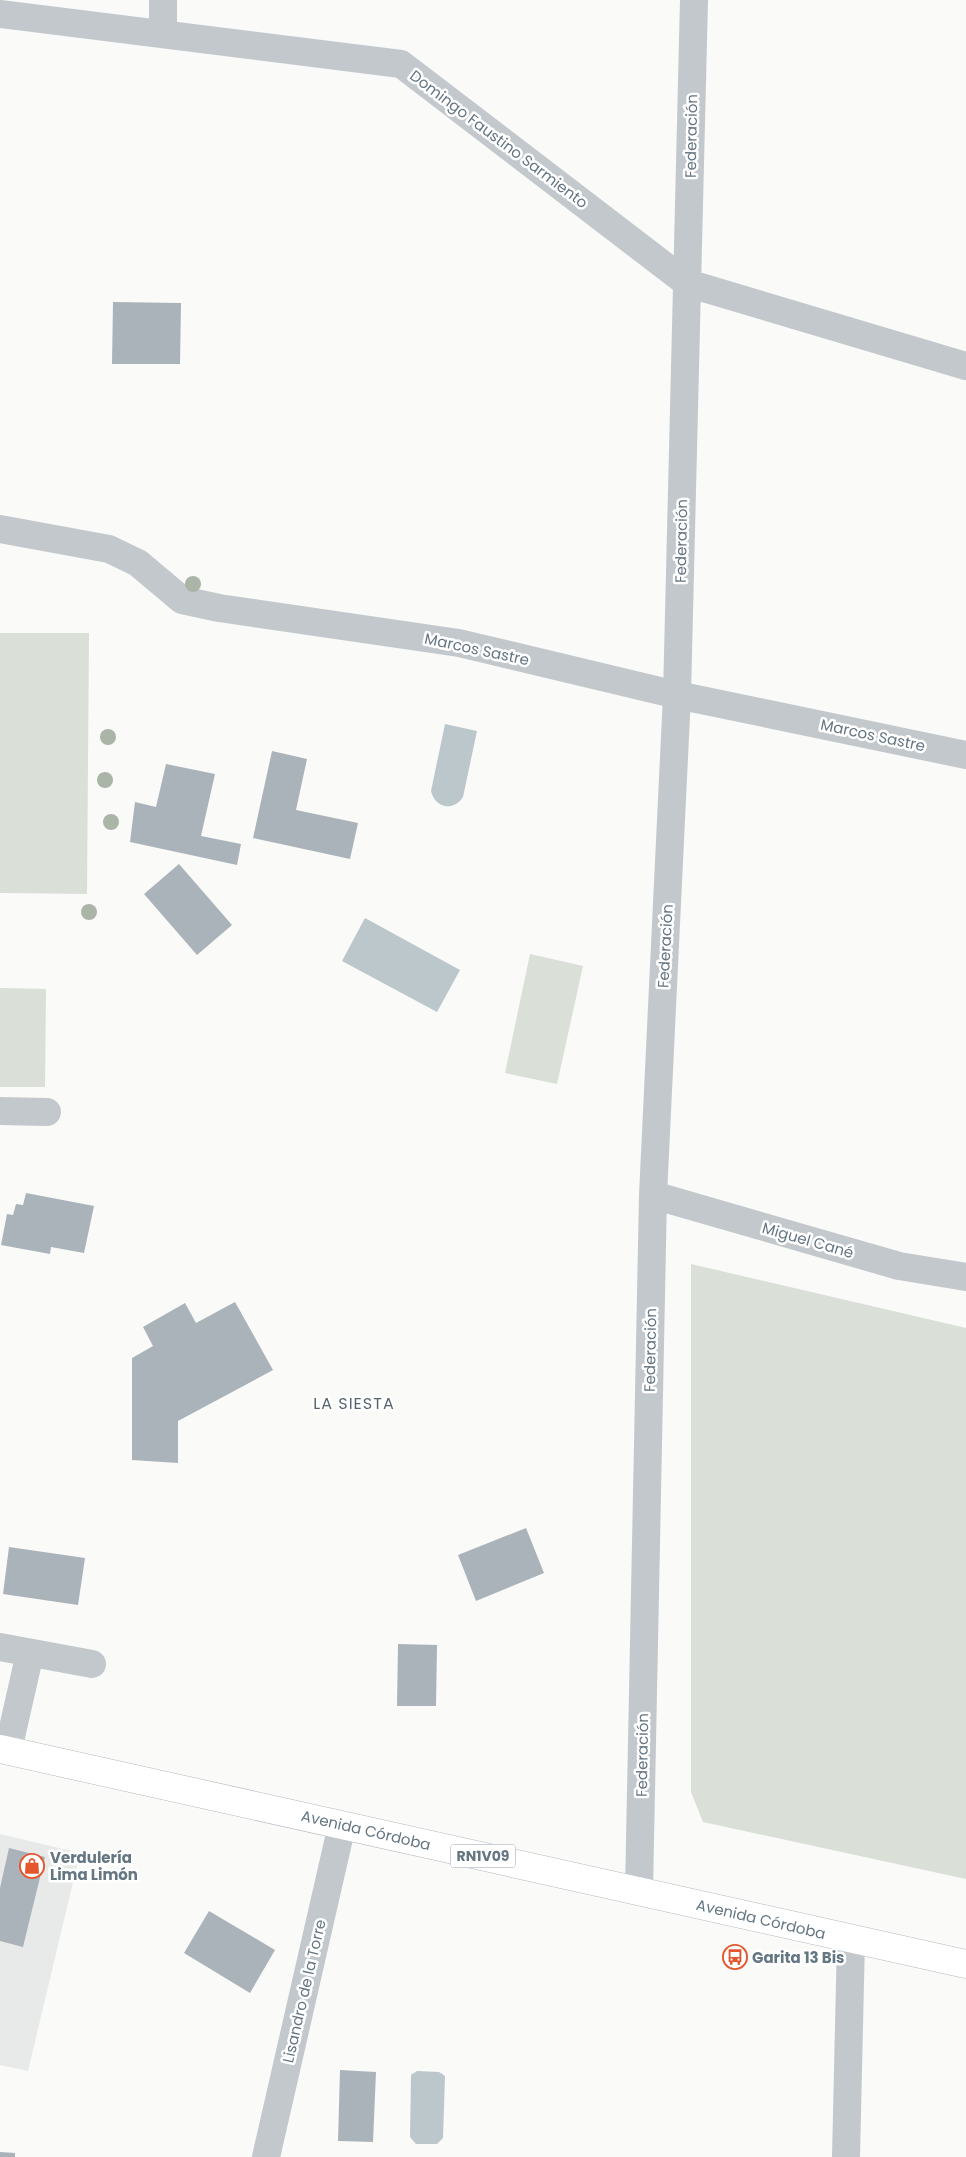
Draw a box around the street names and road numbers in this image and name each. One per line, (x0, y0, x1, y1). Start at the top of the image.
street label: Domingo Faustino Sarmiento (406, 65, 592, 213)
street label: Federación (680, 94, 702, 178)
street label: Federación (670, 499, 692, 583)
street label: Marcos Sastre (423, 628, 531, 670)
street label: Marcos Sastre (819, 714, 927, 756)
street label: Federación (652, 903, 678, 989)
street label: Miguel Cané (760, 1217, 856, 1263)
street label: Federación (639, 1308, 661, 1392)
street label: Federación (631, 1713, 653, 1797)
street label: Avenida Córdoba (299, 1805, 433, 1855)
road number: RN1V09 (450, 1844, 516, 1868)
street label: Avenida Córdoba (694, 1894, 828, 1944)
street label: Lisandro de la Torre (277, 1917, 331, 2065)

